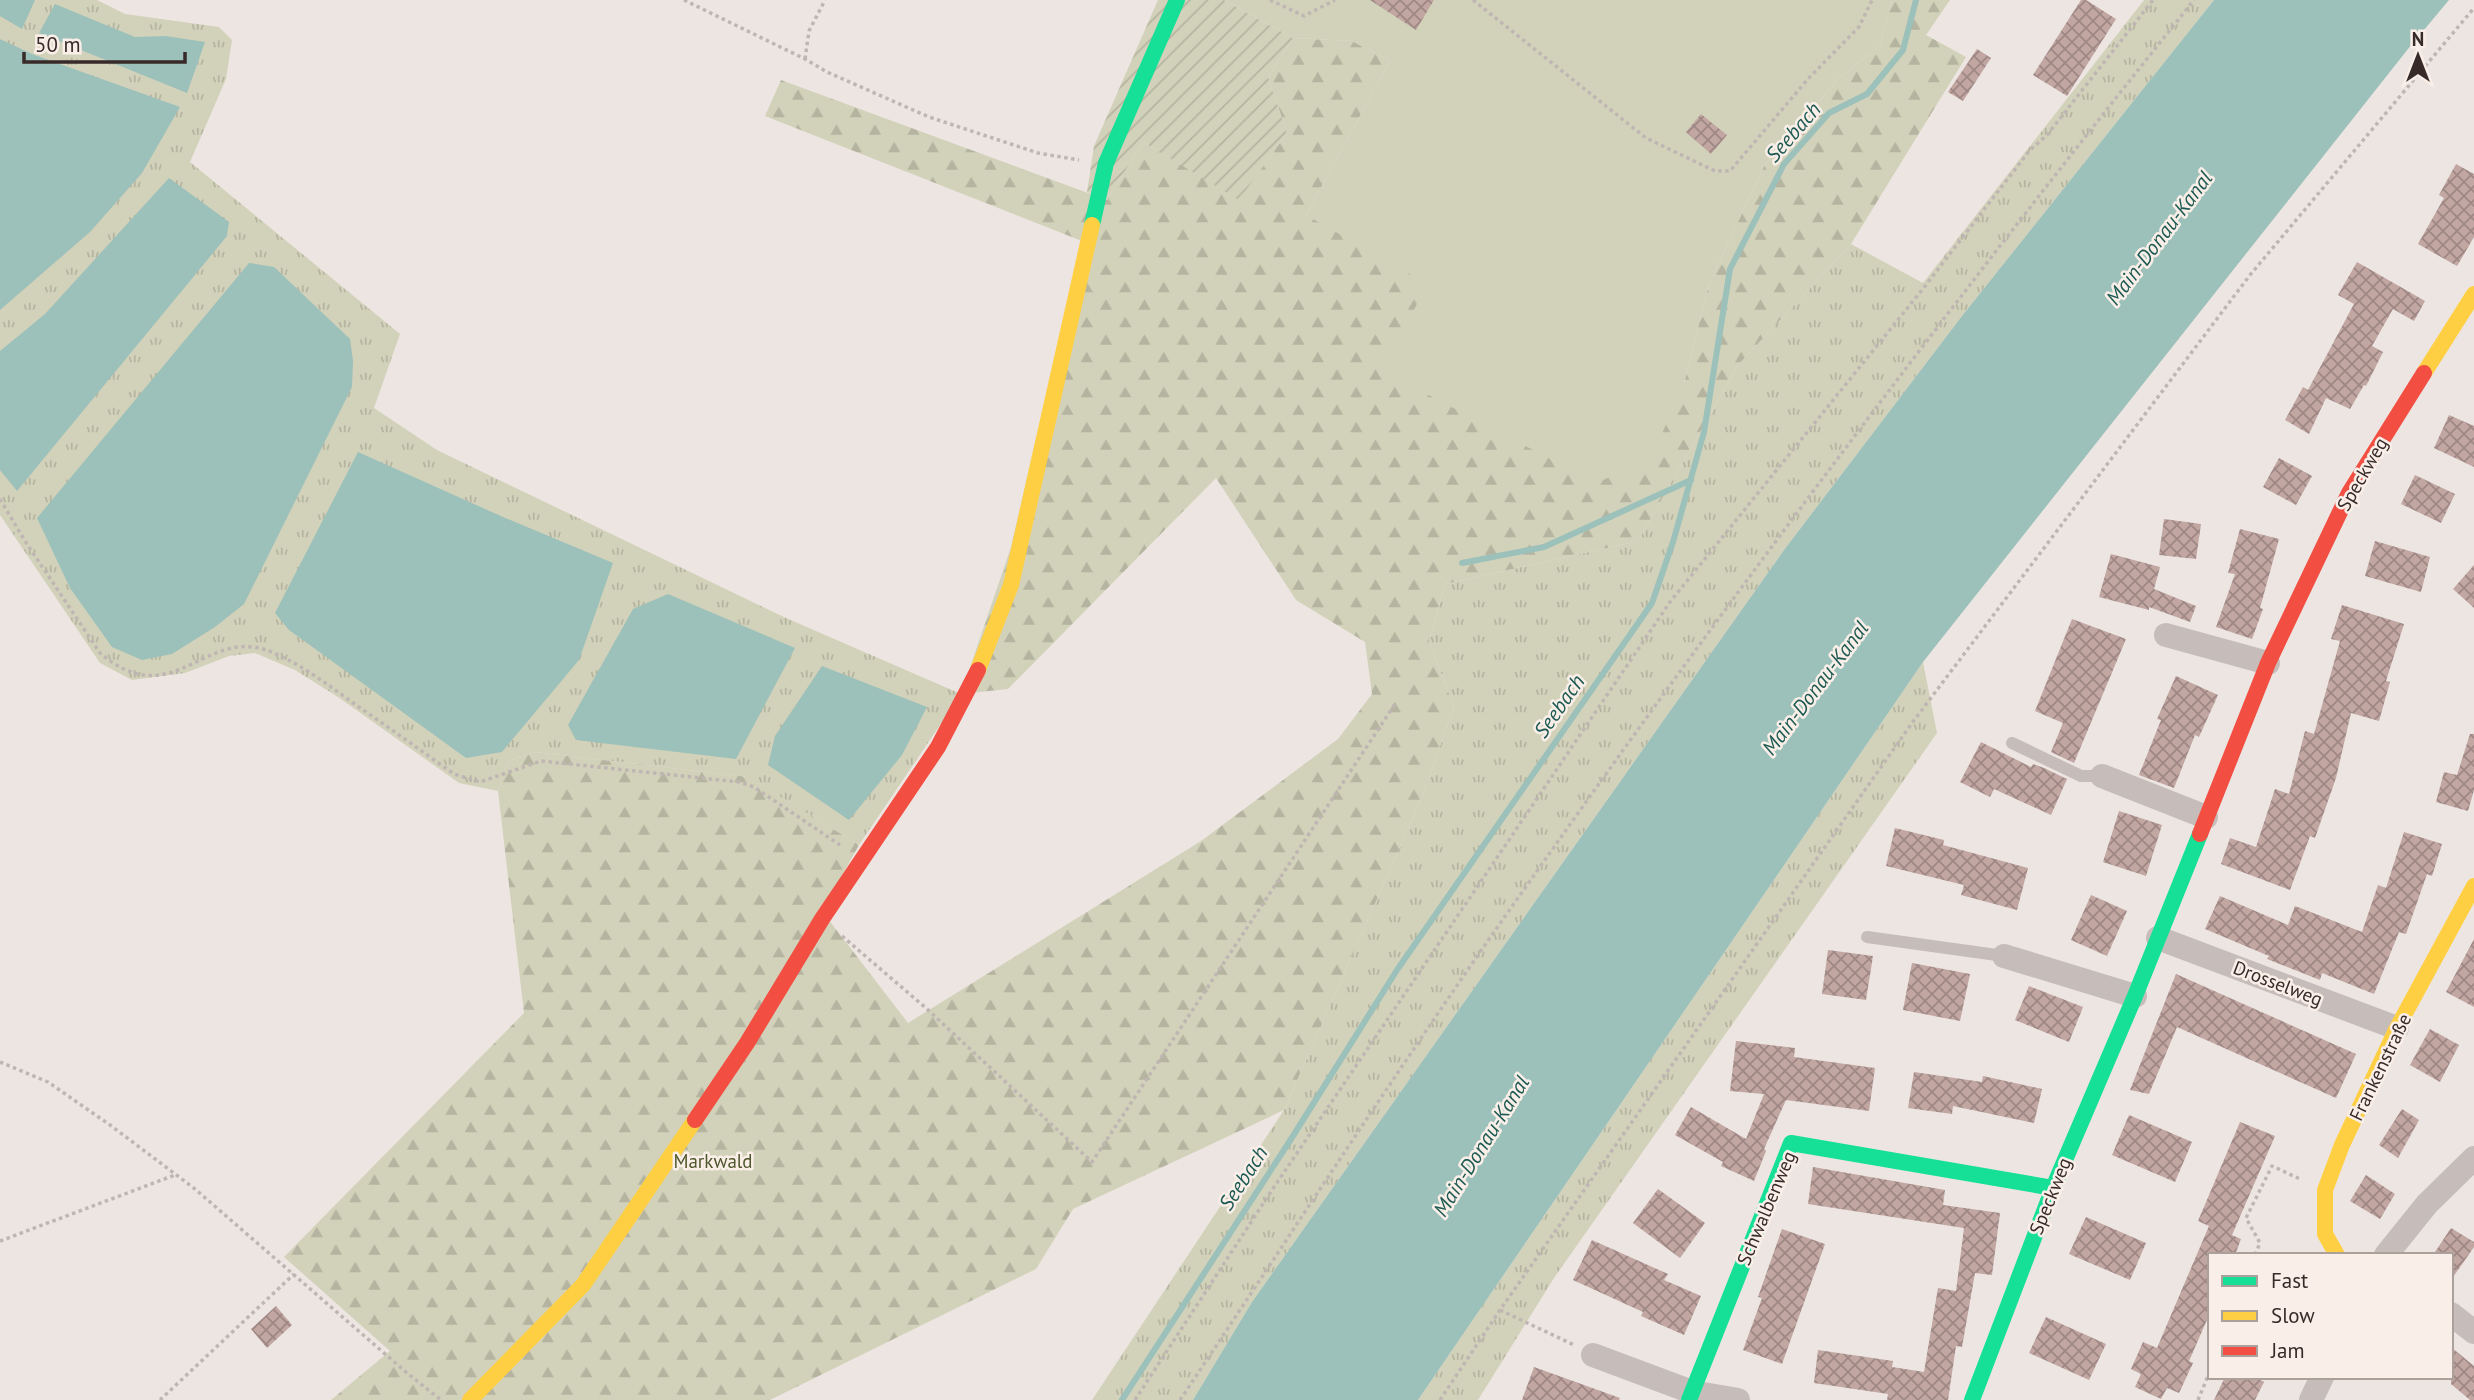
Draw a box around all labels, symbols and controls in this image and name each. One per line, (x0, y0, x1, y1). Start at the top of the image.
scale bar (24, 21, 186, 65)
north arrow (2383, 21, 2453, 91)
text: N (2412, 27, 2424, 51)
text: 50 m (35, 31, 81, 58)
water label: Seebach (1759, 96, 1827, 168)
water label: Main-Donau-Kanal (2100, 165, 2218, 310)
street label: Speckweg (2331, 433, 2393, 515)
water label: Main-Donau-Kanal (1756, 615, 1874, 760)
water label: Seebach (1528, 669, 1590, 743)
street label: Drosselweg (2230, 955, 2326, 1011)
street label: Frankenstraße (2344, 1009, 2416, 1125)
water label: Main-Donau-Kanal (1427, 1070, 1535, 1221)
water label: Seebach (1212, 1141, 1274, 1215)
street label: Schwalbenweg (1731, 1147, 1801, 1269)
park label: Markwald (673, 1149, 753, 1173)
street label: Speckweg (2024, 1154, 2076, 1238)
legend (2208, 1253, 2453, 1379)
text: Fast (2271, 1267, 2308, 1294)
text: Slow (2271, 1302, 2315, 1329)
text: Jam (2270, 1337, 2305, 1364)

